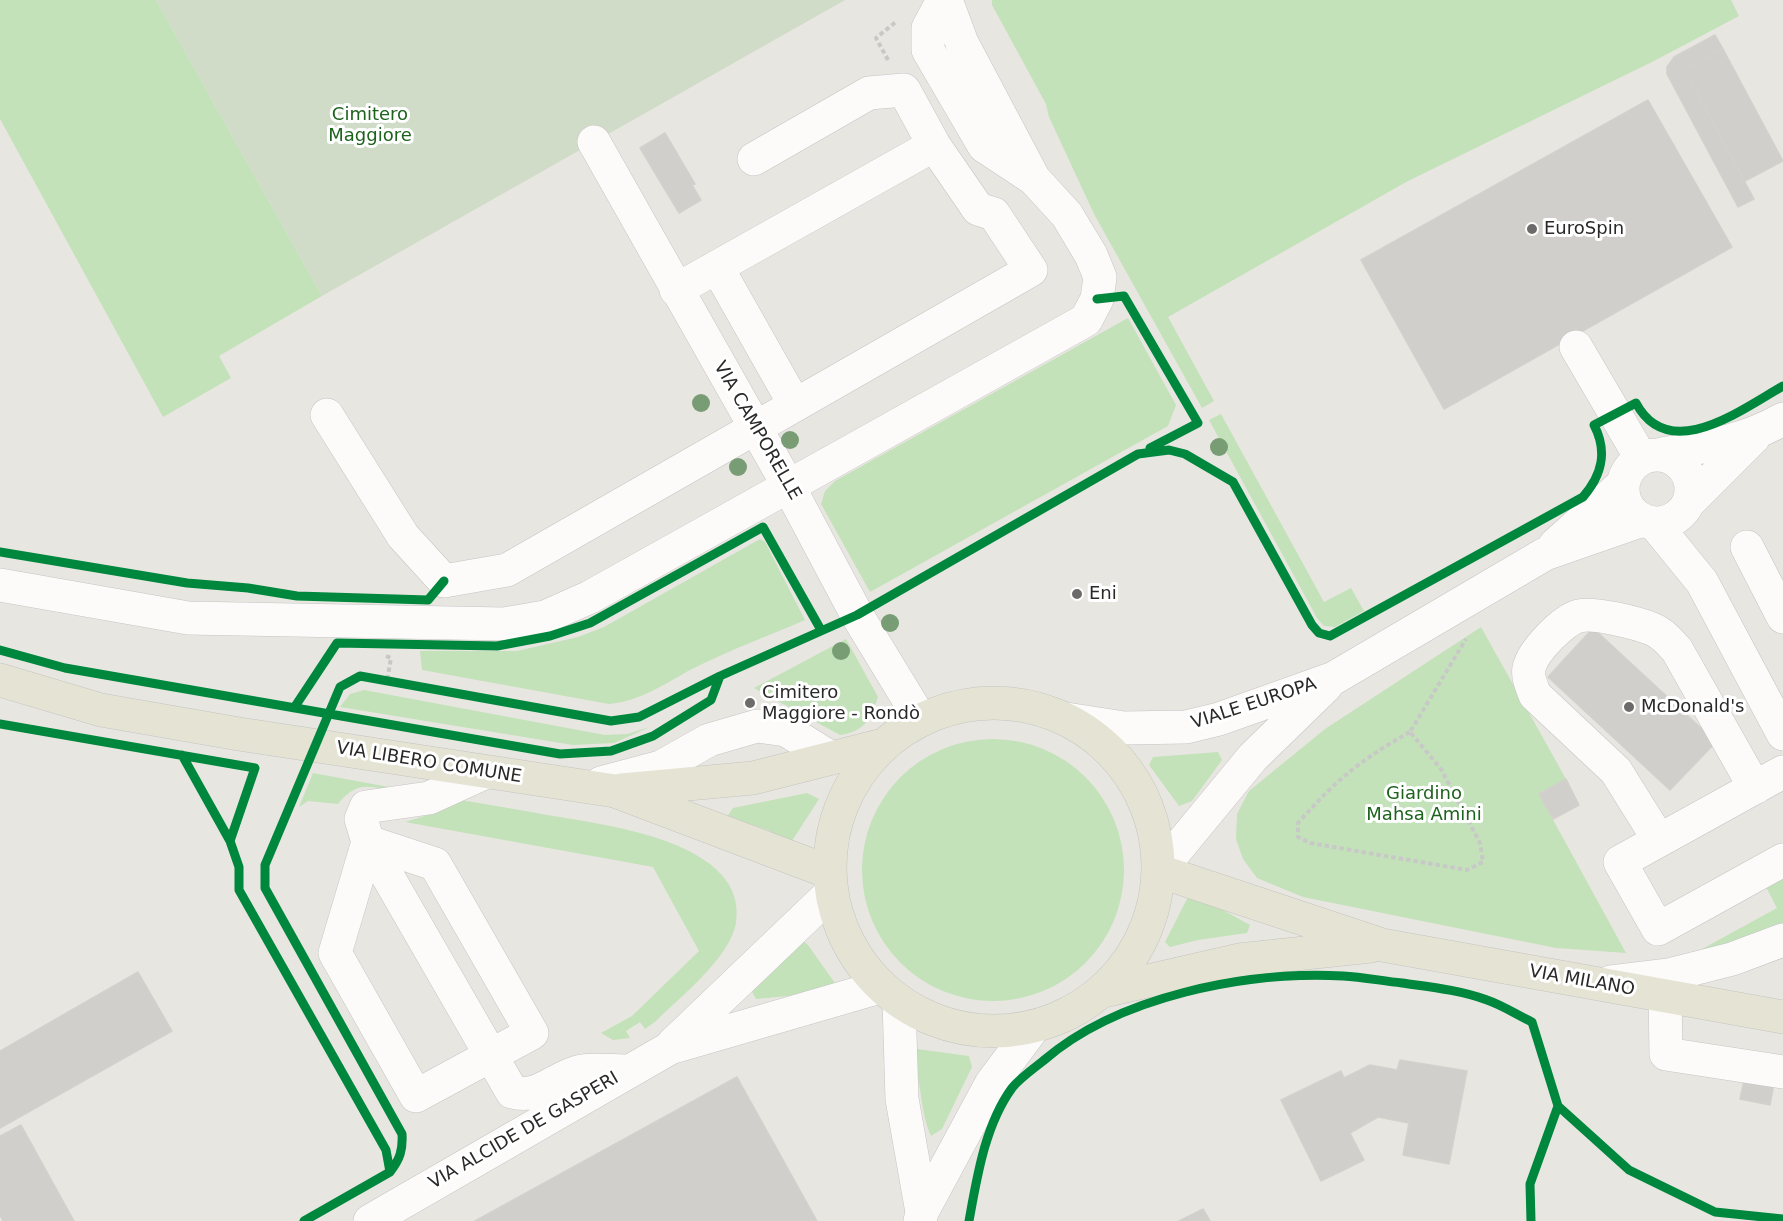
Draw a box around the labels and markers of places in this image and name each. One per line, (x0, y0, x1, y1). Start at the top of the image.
place label: EuroSpin (1544, 218, 1624, 240)
marker: EuroSpin (1525, 222, 1539, 236)
place label: Eni (1089, 583, 1117, 605)
marker: Eni (1070, 587, 1084, 601)
place label: Cimitero Maggiore - Rondò (762, 682, 920, 724)
marker: Cimitero Maggiore - Rondò (743, 696, 757, 710)
place label: McDonald's (1641, 696, 1744, 718)
marker: McDonald's (1622, 700, 1636, 714)

